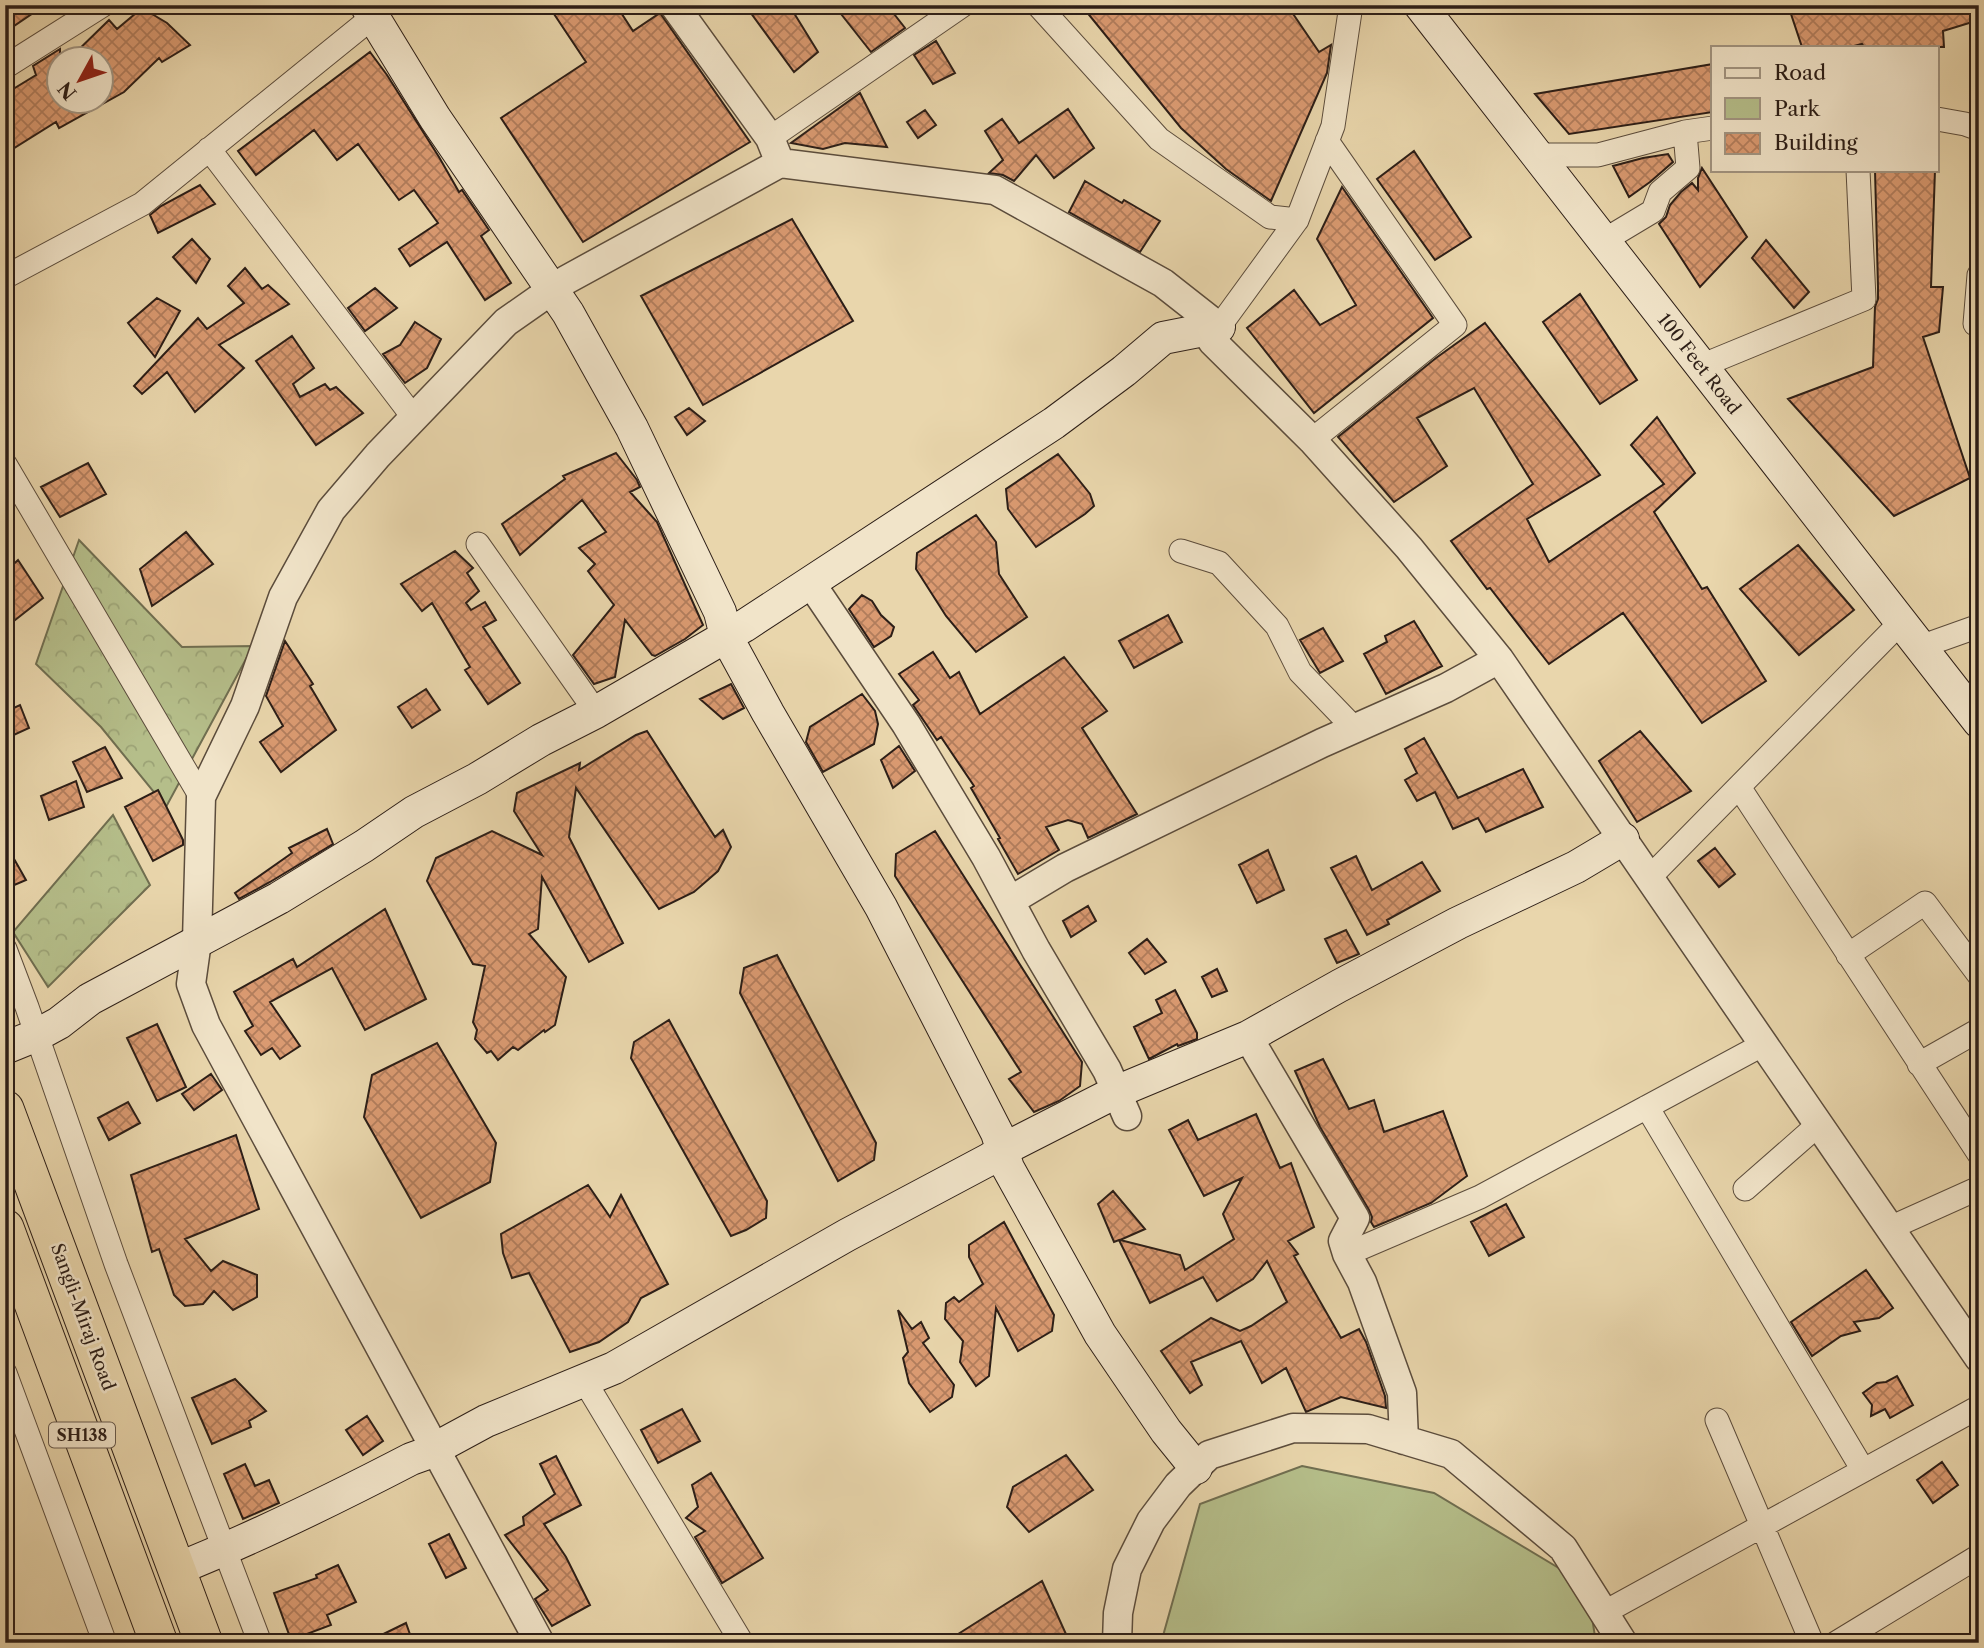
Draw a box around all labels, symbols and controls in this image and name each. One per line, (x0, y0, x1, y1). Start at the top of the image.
north arrow (46, 46, 116, 116)
legend (1711, 46, 1938, 172)
text: Road (1774, 60, 1826, 85)
text: N (53, 77, 81, 104)
text: Park (1774, 96, 1820, 121)
text: Building (1774, 130, 1859, 155)
street label: 100 Feet Road (1653, 309, 1745, 419)
street label: Sangli-Miraj Road (46, 1240, 120, 1394)
road number: SH138 (49, 1422, 115, 1448)

